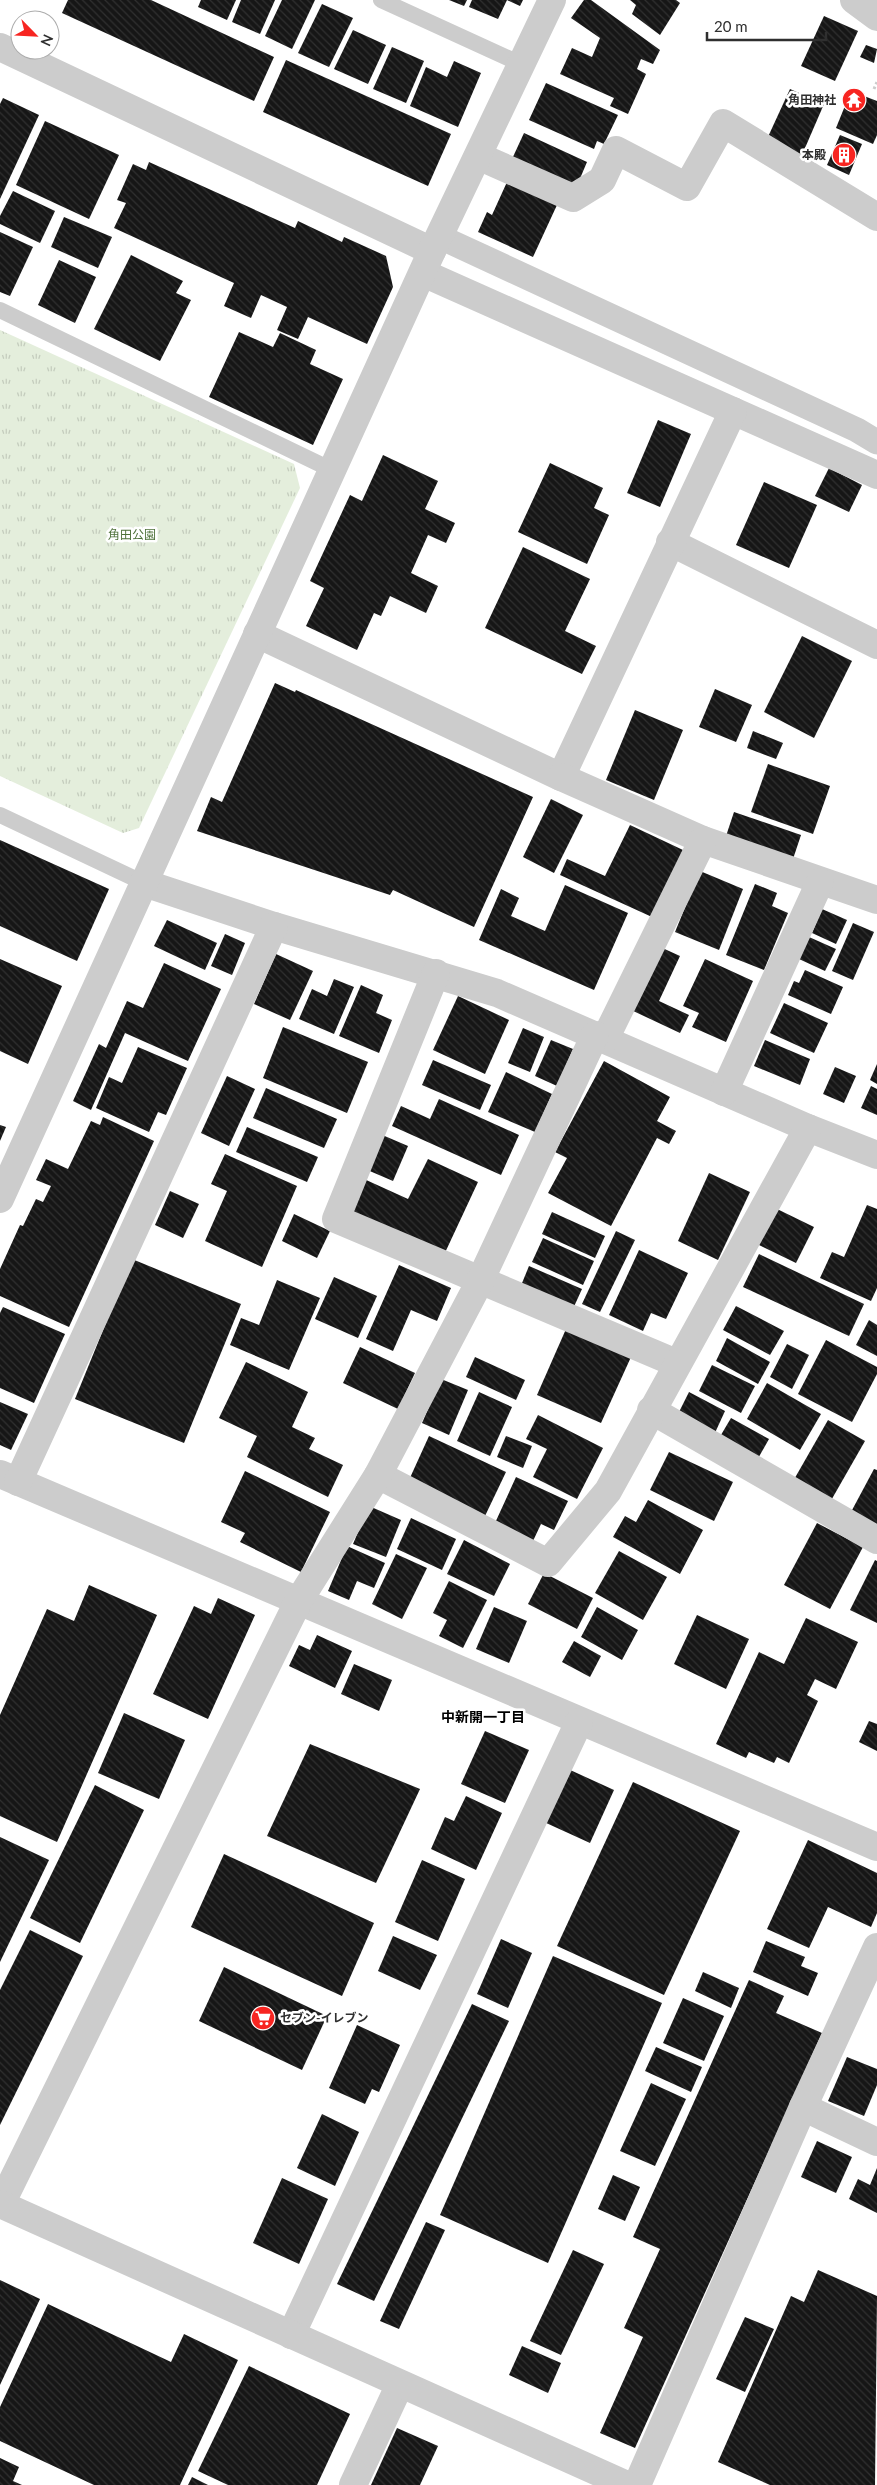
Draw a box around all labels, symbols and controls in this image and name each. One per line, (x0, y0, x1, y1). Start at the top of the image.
north arrow (10, 10, 60, 60)
scale bar (707, 10, 826, 42)
text: 20 m (714, 17, 748, 35)
text: N (37, 32, 57, 49)
temple icon: 角田神社 (841, 87, 867, 113)
place label: 角田神社 (788, 92, 836, 107)
building icon: 本殿 (831, 142, 857, 168)
place label: 本殿 (802, 147, 826, 162)
park label: 角田公園 (108, 527, 156, 542)
district label: 中新開一丁目 (441, 1708, 525, 1725)
supermarket icon: セブン-イレブン (250, 2005, 276, 2031)
place label: セブン-イレブン (280, 2010, 368, 2025)

